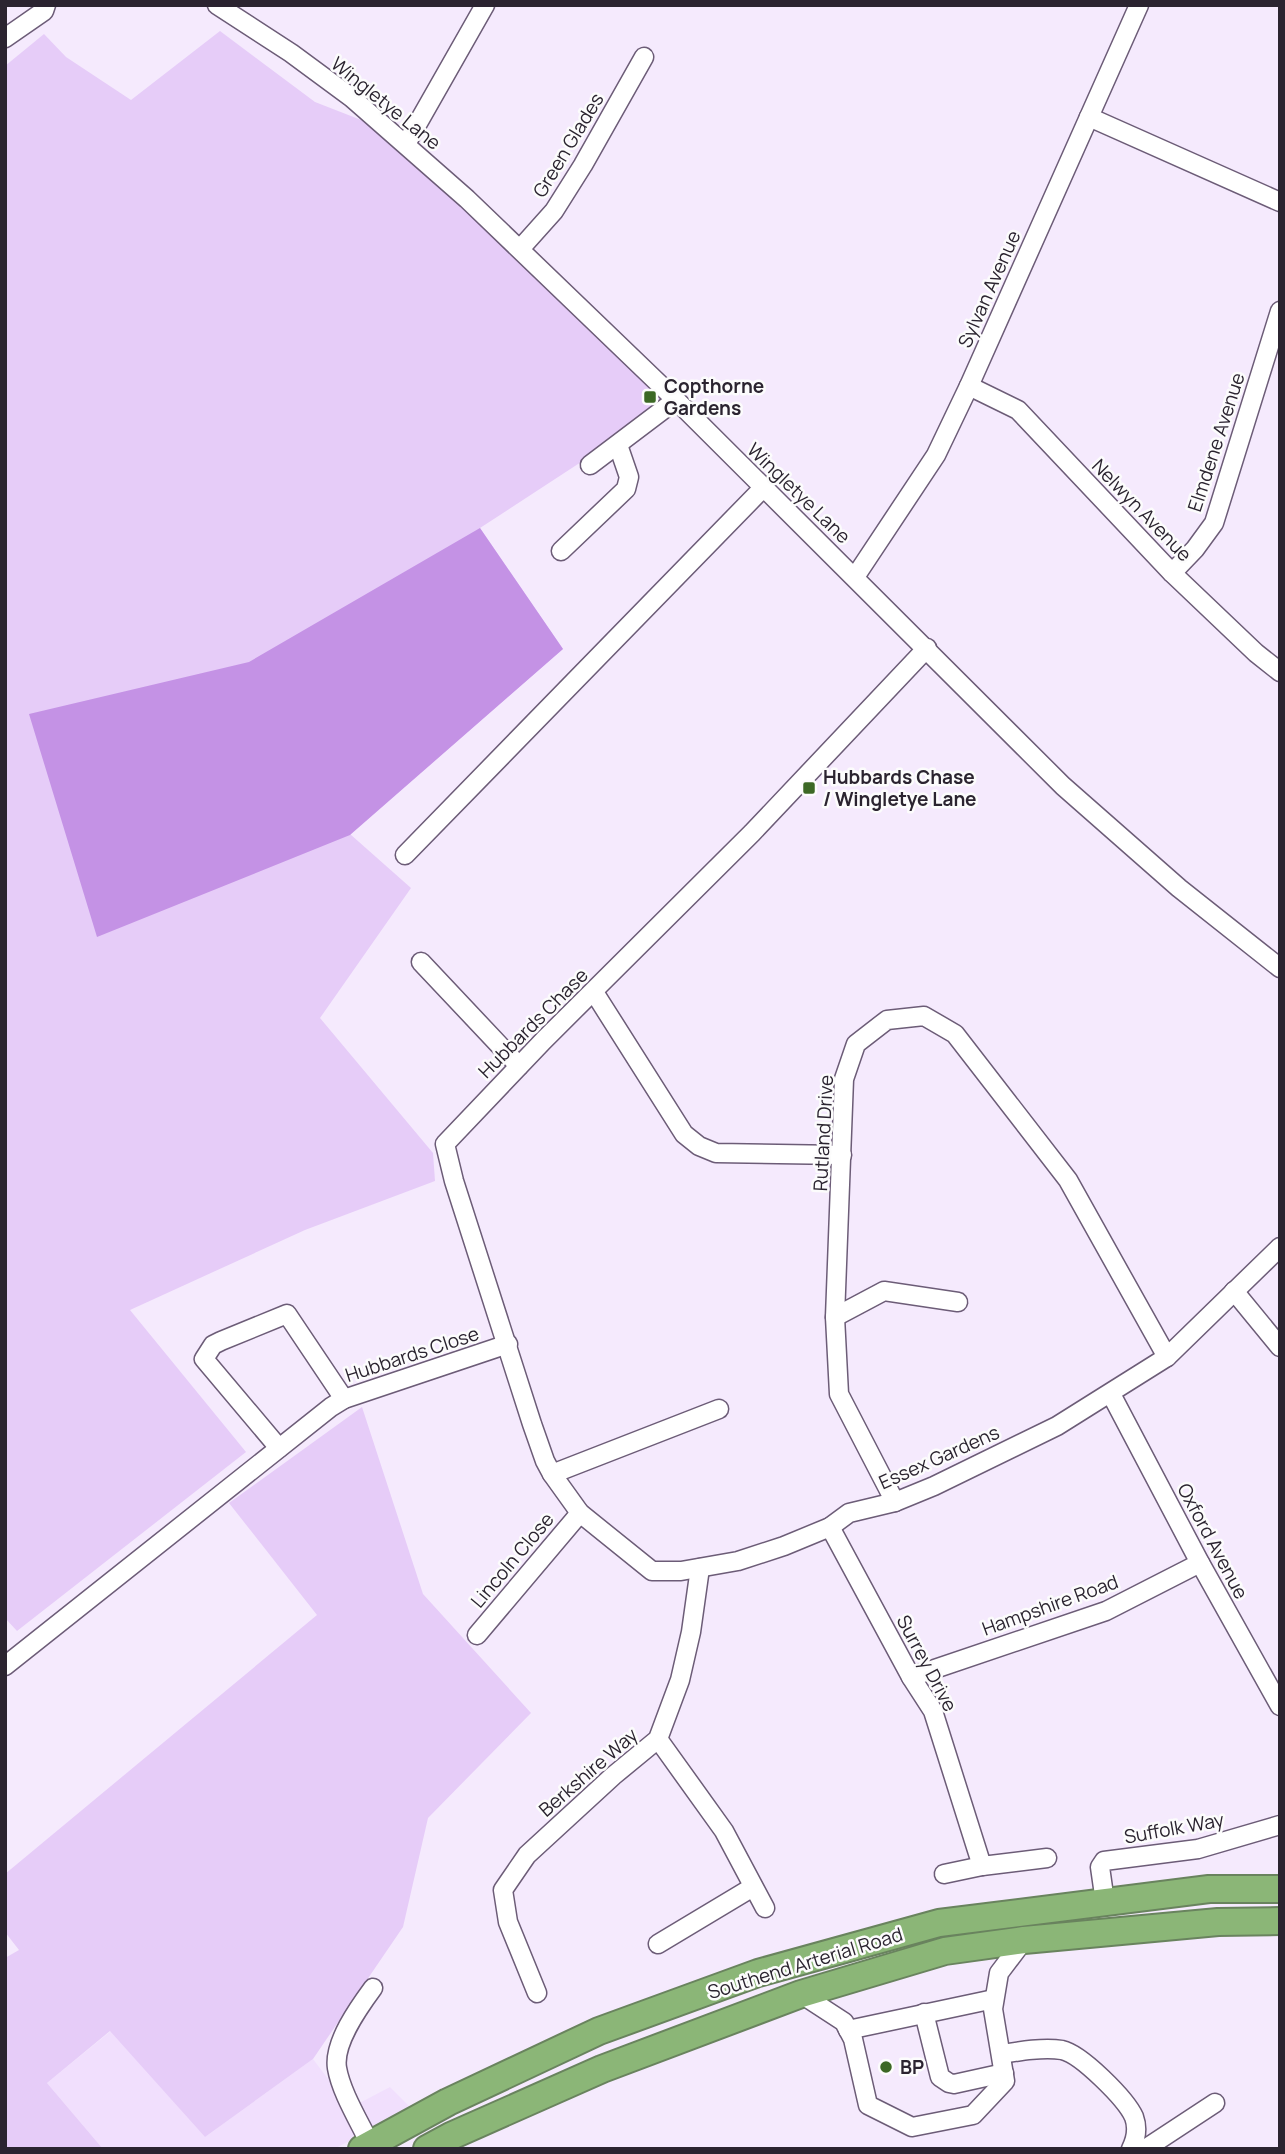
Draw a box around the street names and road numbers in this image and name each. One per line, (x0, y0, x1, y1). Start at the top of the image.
street label: Wingletye Lane (326, 51, 446, 155)
street label: Green Glades (527, 88, 609, 202)
street label: Sylvan Avenue (952, 226, 1026, 352)
street label: Elmdene Avenue (1181, 369, 1251, 515)
street label: Wingletye Lane (742, 437, 856, 549)
street label: Nelwyn Avenue (1086, 453, 1198, 567)
street label: Hubbards Chase (472, 962, 594, 1084)
street label: Rutland Drive (807, 1074, 839, 1192)
street label: Hubbards Close (342, 1320, 482, 1388)
street label: Essex Gardens (875, 1419, 1003, 1495)
street label: Oxford Avenue (1172, 1478, 1254, 1604)
street label: Lincoln Close (465, 1507, 559, 1613)
street label: Hampshire Road (978, 1568, 1122, 1642)
street label: Surrey Drive (891, 1610, 963, 1716)
street label: Berkshire Way (533, 1722, 643, 1822)
street label: Suffolk Way (1122, 1806, 1226, 1850)
street label: Southend Arterial Road (704, 1921, 906, 2005)

